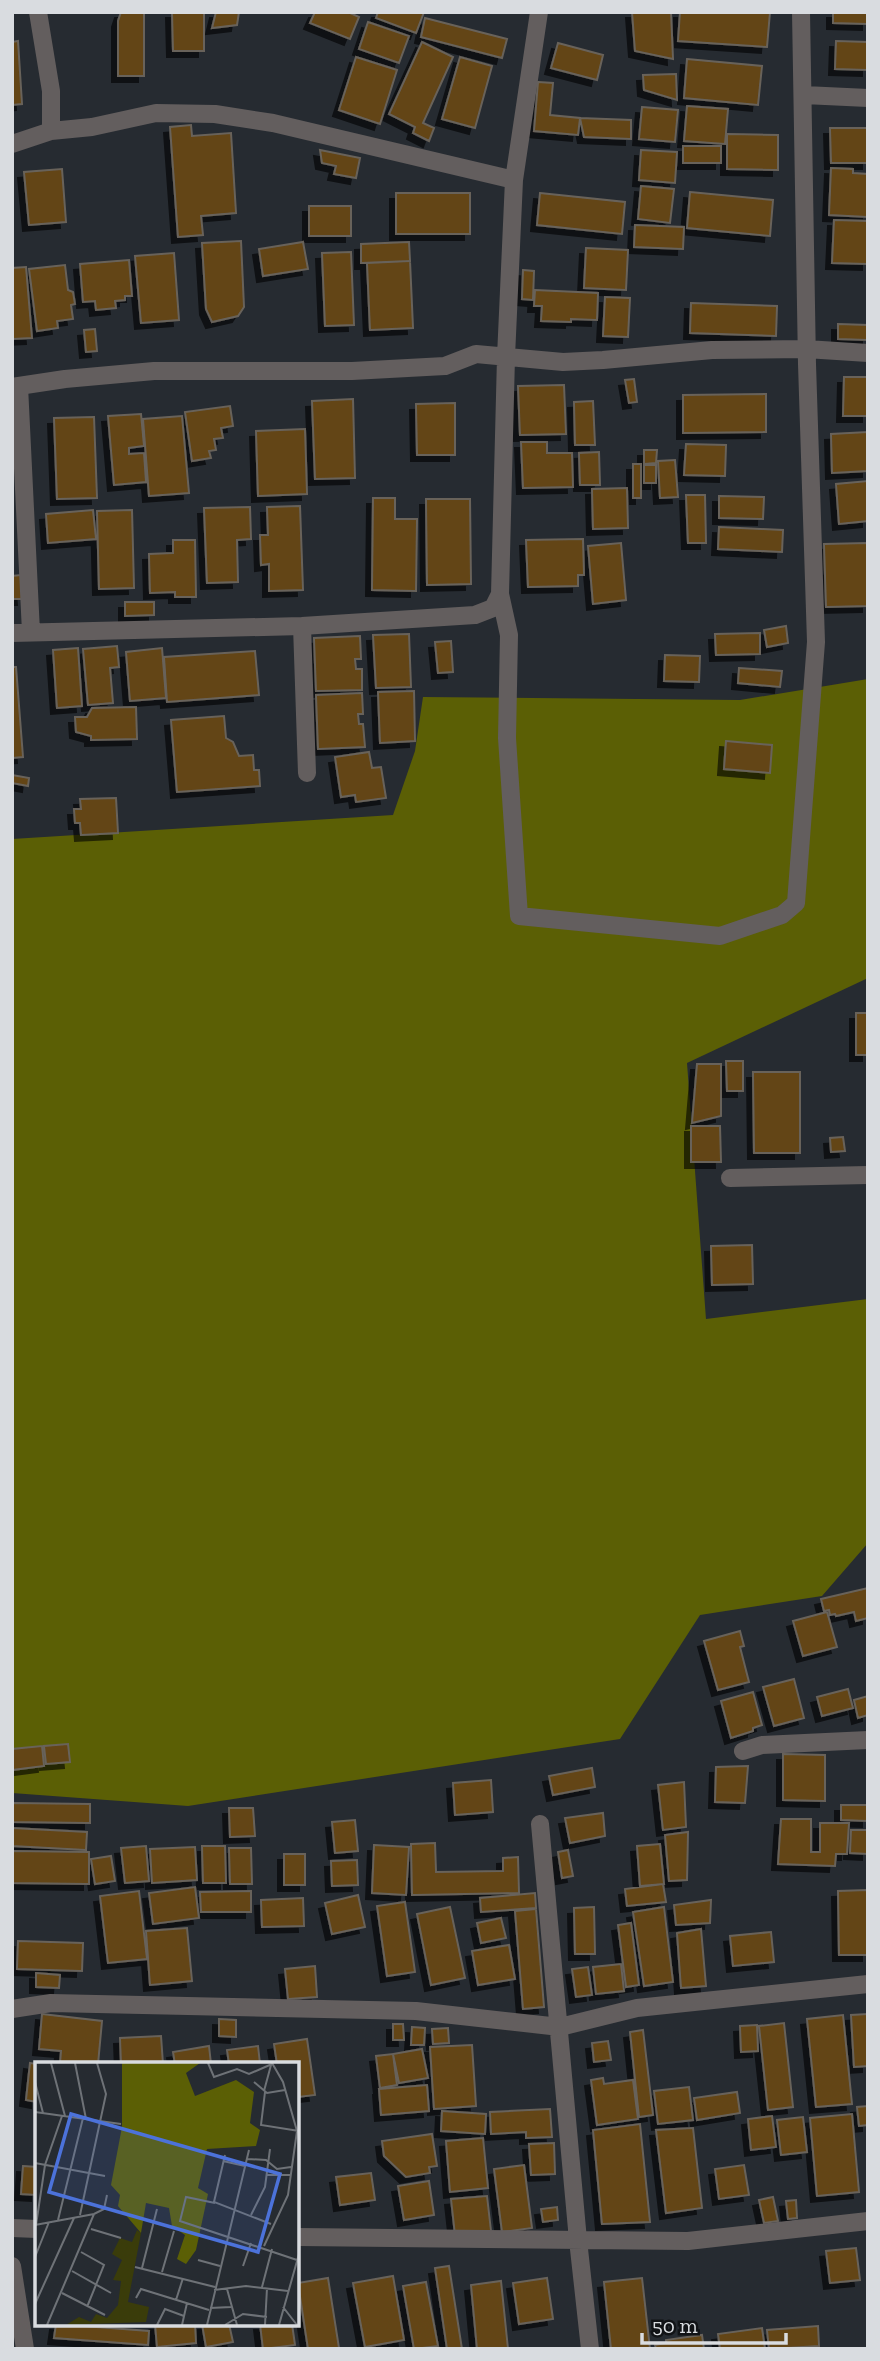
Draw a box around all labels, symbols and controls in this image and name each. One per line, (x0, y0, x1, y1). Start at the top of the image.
inset map (35, 2062, 299, 2326)
scale bar (642, 2302, 786, 2346)
text: 50 m (652, 2313, 698, 2338)

